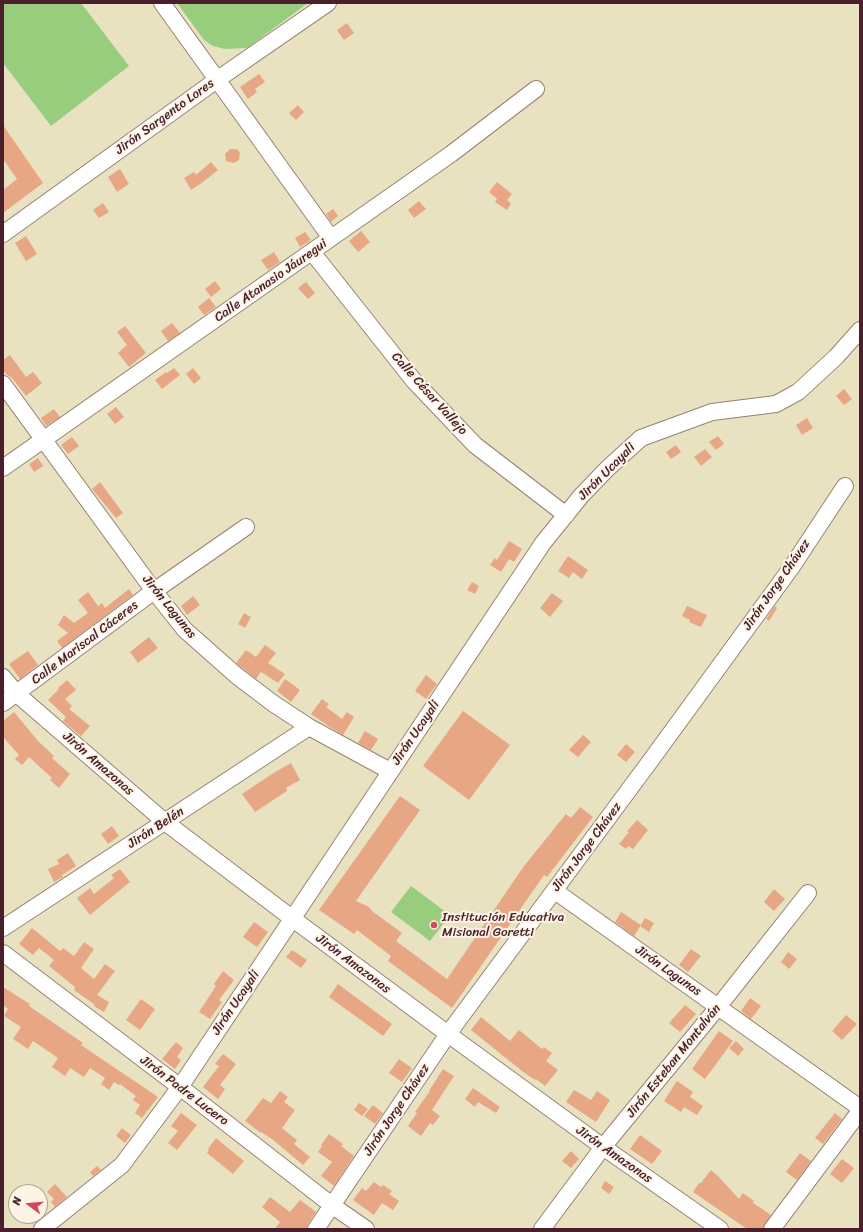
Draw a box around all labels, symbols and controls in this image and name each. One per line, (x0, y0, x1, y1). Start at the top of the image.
street label: Jirón Sargento Lores (113, 76, 217, 158)
street label: Calle Atanasio Jáuregui (212, 236, 330, 326)
street label: Calle César Vallejo (388, 349, 470, 439)
street label: Jirón Ucayali (575, 440, 639, 504)
street label: Jirón Jorge Chávez (740, 537, 814, 633)
street label: Jirón Lagunas (139, 572, 199, 642)
street label: Calle Mariscal Cáceres (29, 598, 141, 688)
street label: Jirón Ucayali (389, 698, 443, 768)
street label: Jirón Amazonas (59, 729, 137, 799)
street label: Jirón Jorge Chávez (549, 800, 625, 894)
street label: Jirón Belén (125, 804, 187, 852)
place label: Institución Educativa Misional Goretti (442, 910, 564, 941)
marker: Institución Educativa Misional Goretti (429, 920, 439, 930)
street label: Jirón Amazonas (313, 931, 393, 997)
street label: Jirón Lagunas (632, 943, 704, 999)
street label: Jirón Ucayali (209, 968, 263, 1038)
street label: Jirón Esteban Montalván (624, 1001, 724, 1121)
street label: Jirón Padre Lucero (137, 1053, 231, 1129)
street label: Jirón Jorge Chávez (361, 1061, 433, 1159)
street label: Jirón Amazonas (573, 1123, 655, 1187)
north arrow (8, 1184, 48, 1224)
text: N (7, 1195, 27, 1207)

